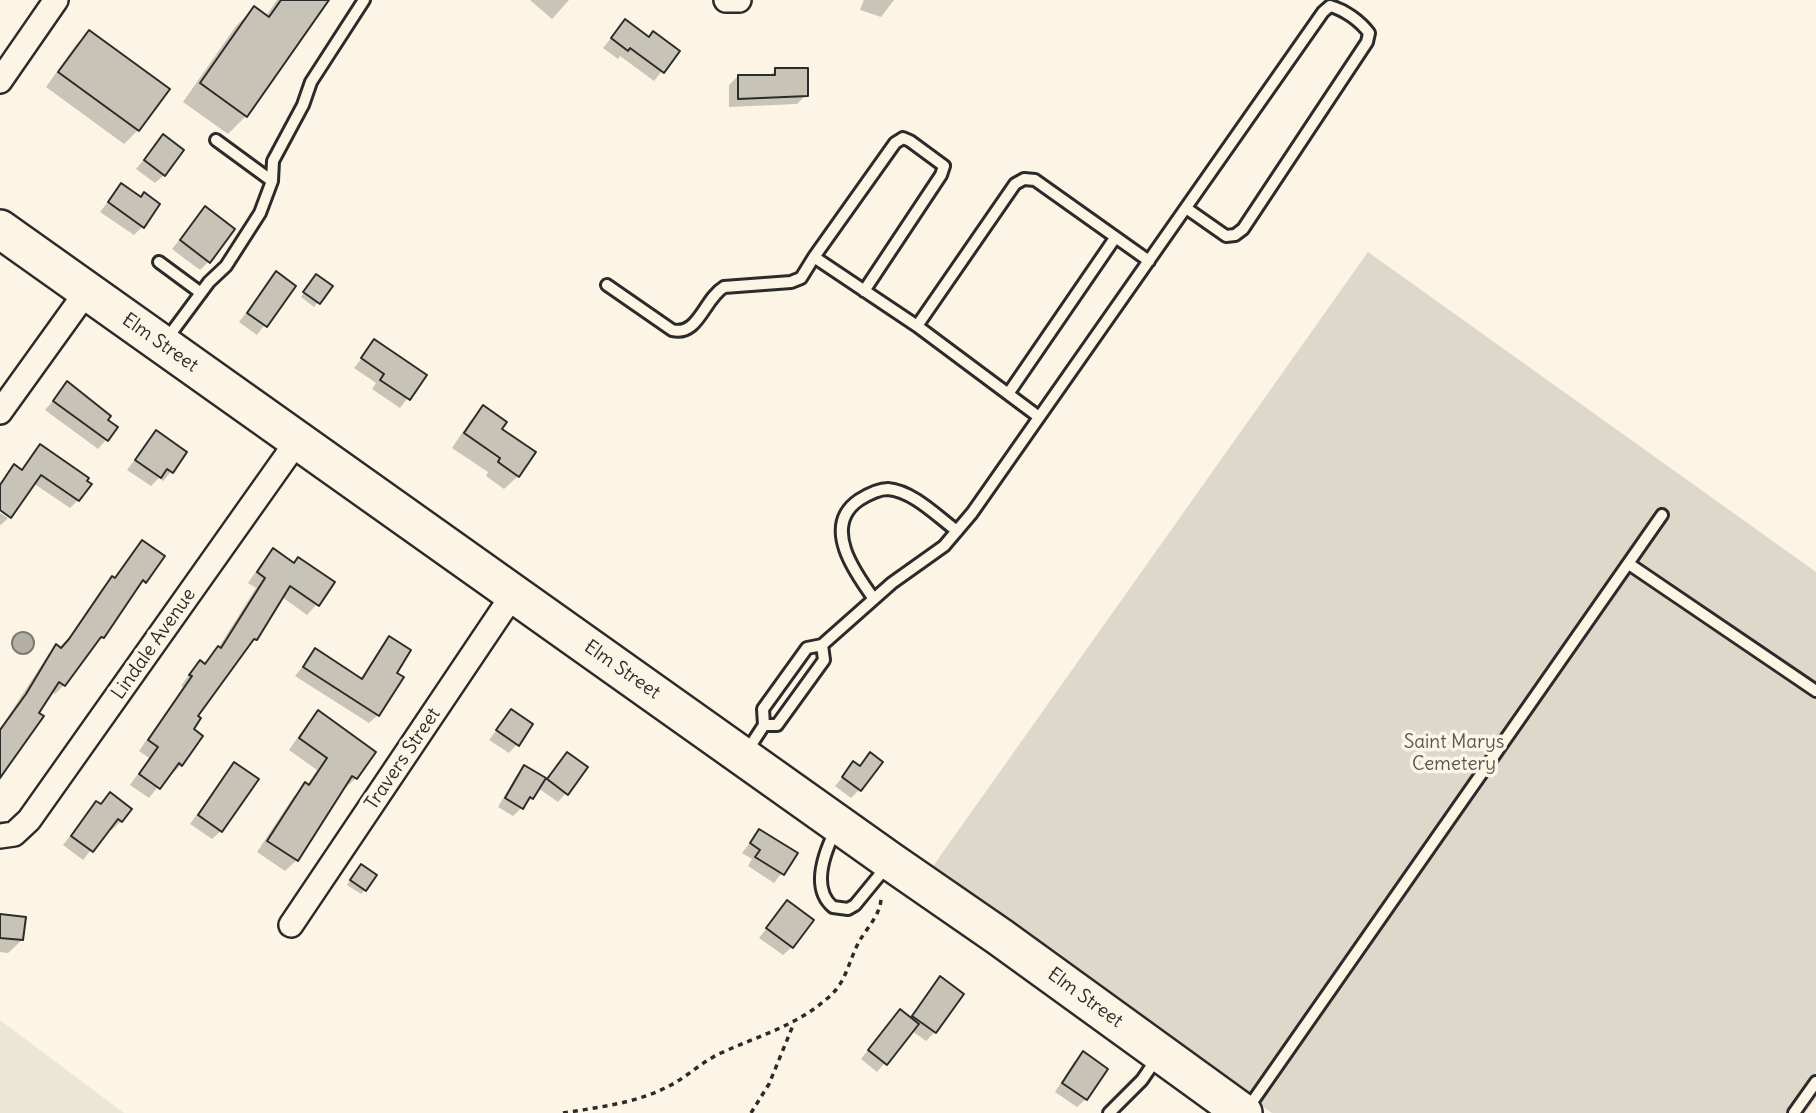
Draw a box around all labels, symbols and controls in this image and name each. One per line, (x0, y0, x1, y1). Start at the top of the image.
street label: Elm Street (118, 309, 202, 377)
street label: Lindale Avenue (107, 584, 201, 704)
street label: Elm Street (580, 636, 664, 704)
street label: Travers Street (361, 704, 445, 814)
park label: Saint Marys Cemetery (1404, 732, 1504, 776)
street label: Elm Street (1043, 963, 1127, 1033)

